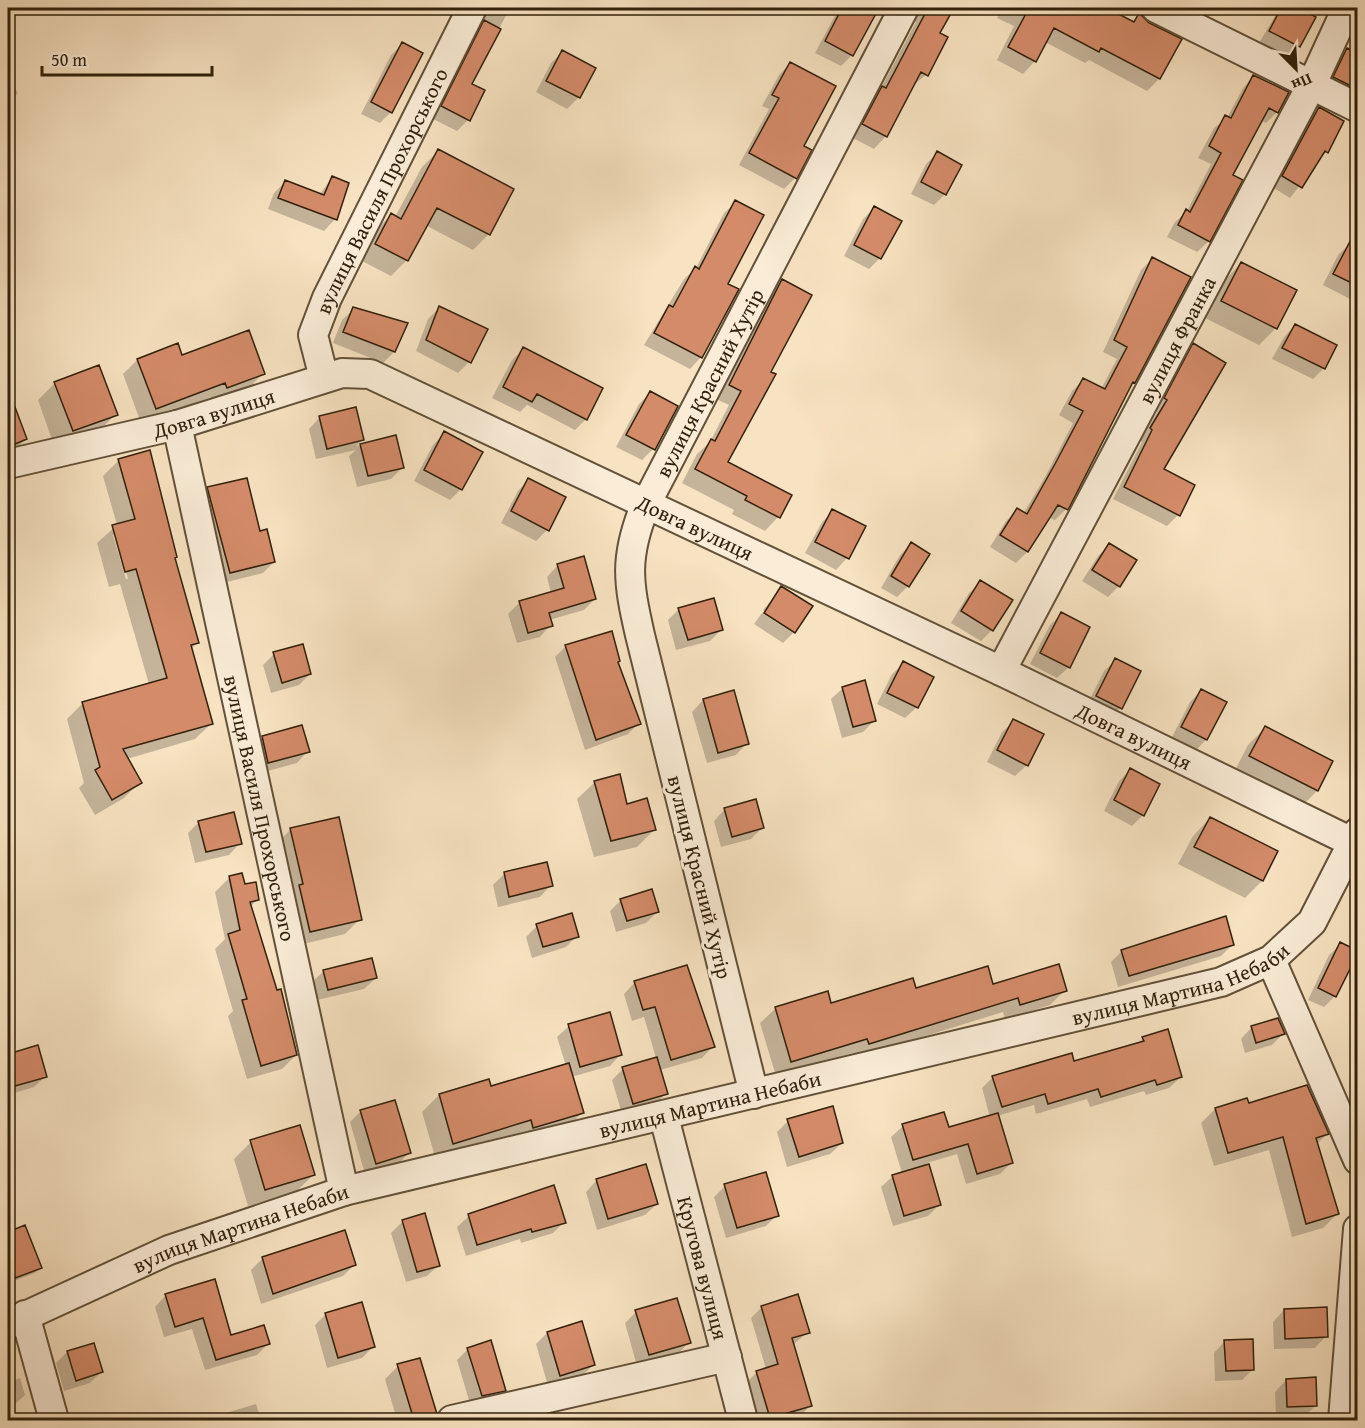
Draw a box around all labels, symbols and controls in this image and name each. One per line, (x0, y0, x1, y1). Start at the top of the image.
scale bar (42, 39, 212, 77)
north arrow (1266, 39, 1326, 99)
text: 50 m (51, 46, 87, 73)
street label: вулиця Василя Прохорського (307, 62, 455, 318)
text: Пн (1288, 68, 1316, 98)
street label: вулиця Франка (1130, 270, 1223, 409)
street label: вулиця Красний Хутір (647, 283, 771, 482)
street label: Довга вулиця (149, 380, 279, 446)
street label: Довга вулиця (631, 486, 759, 568)
street label: вулиця Василя Прохорського (216, 672, 305, 944)
street label: Довга вулиця (1070, 694, 1198, 777)
street label: вулиця Красний Хутір (660, 772, 740, 982)
street label: вулиця Мартина Небаби (1068, 935, 1296, 1033)
street label: вулиця Мартина Небаби (596, 1062, 824, 1145)
street label: вулиця Мартина Небаби (127, 1175, 353, 1280)
street label: Кругова вулиця (670, 1193, 737, 1343)

